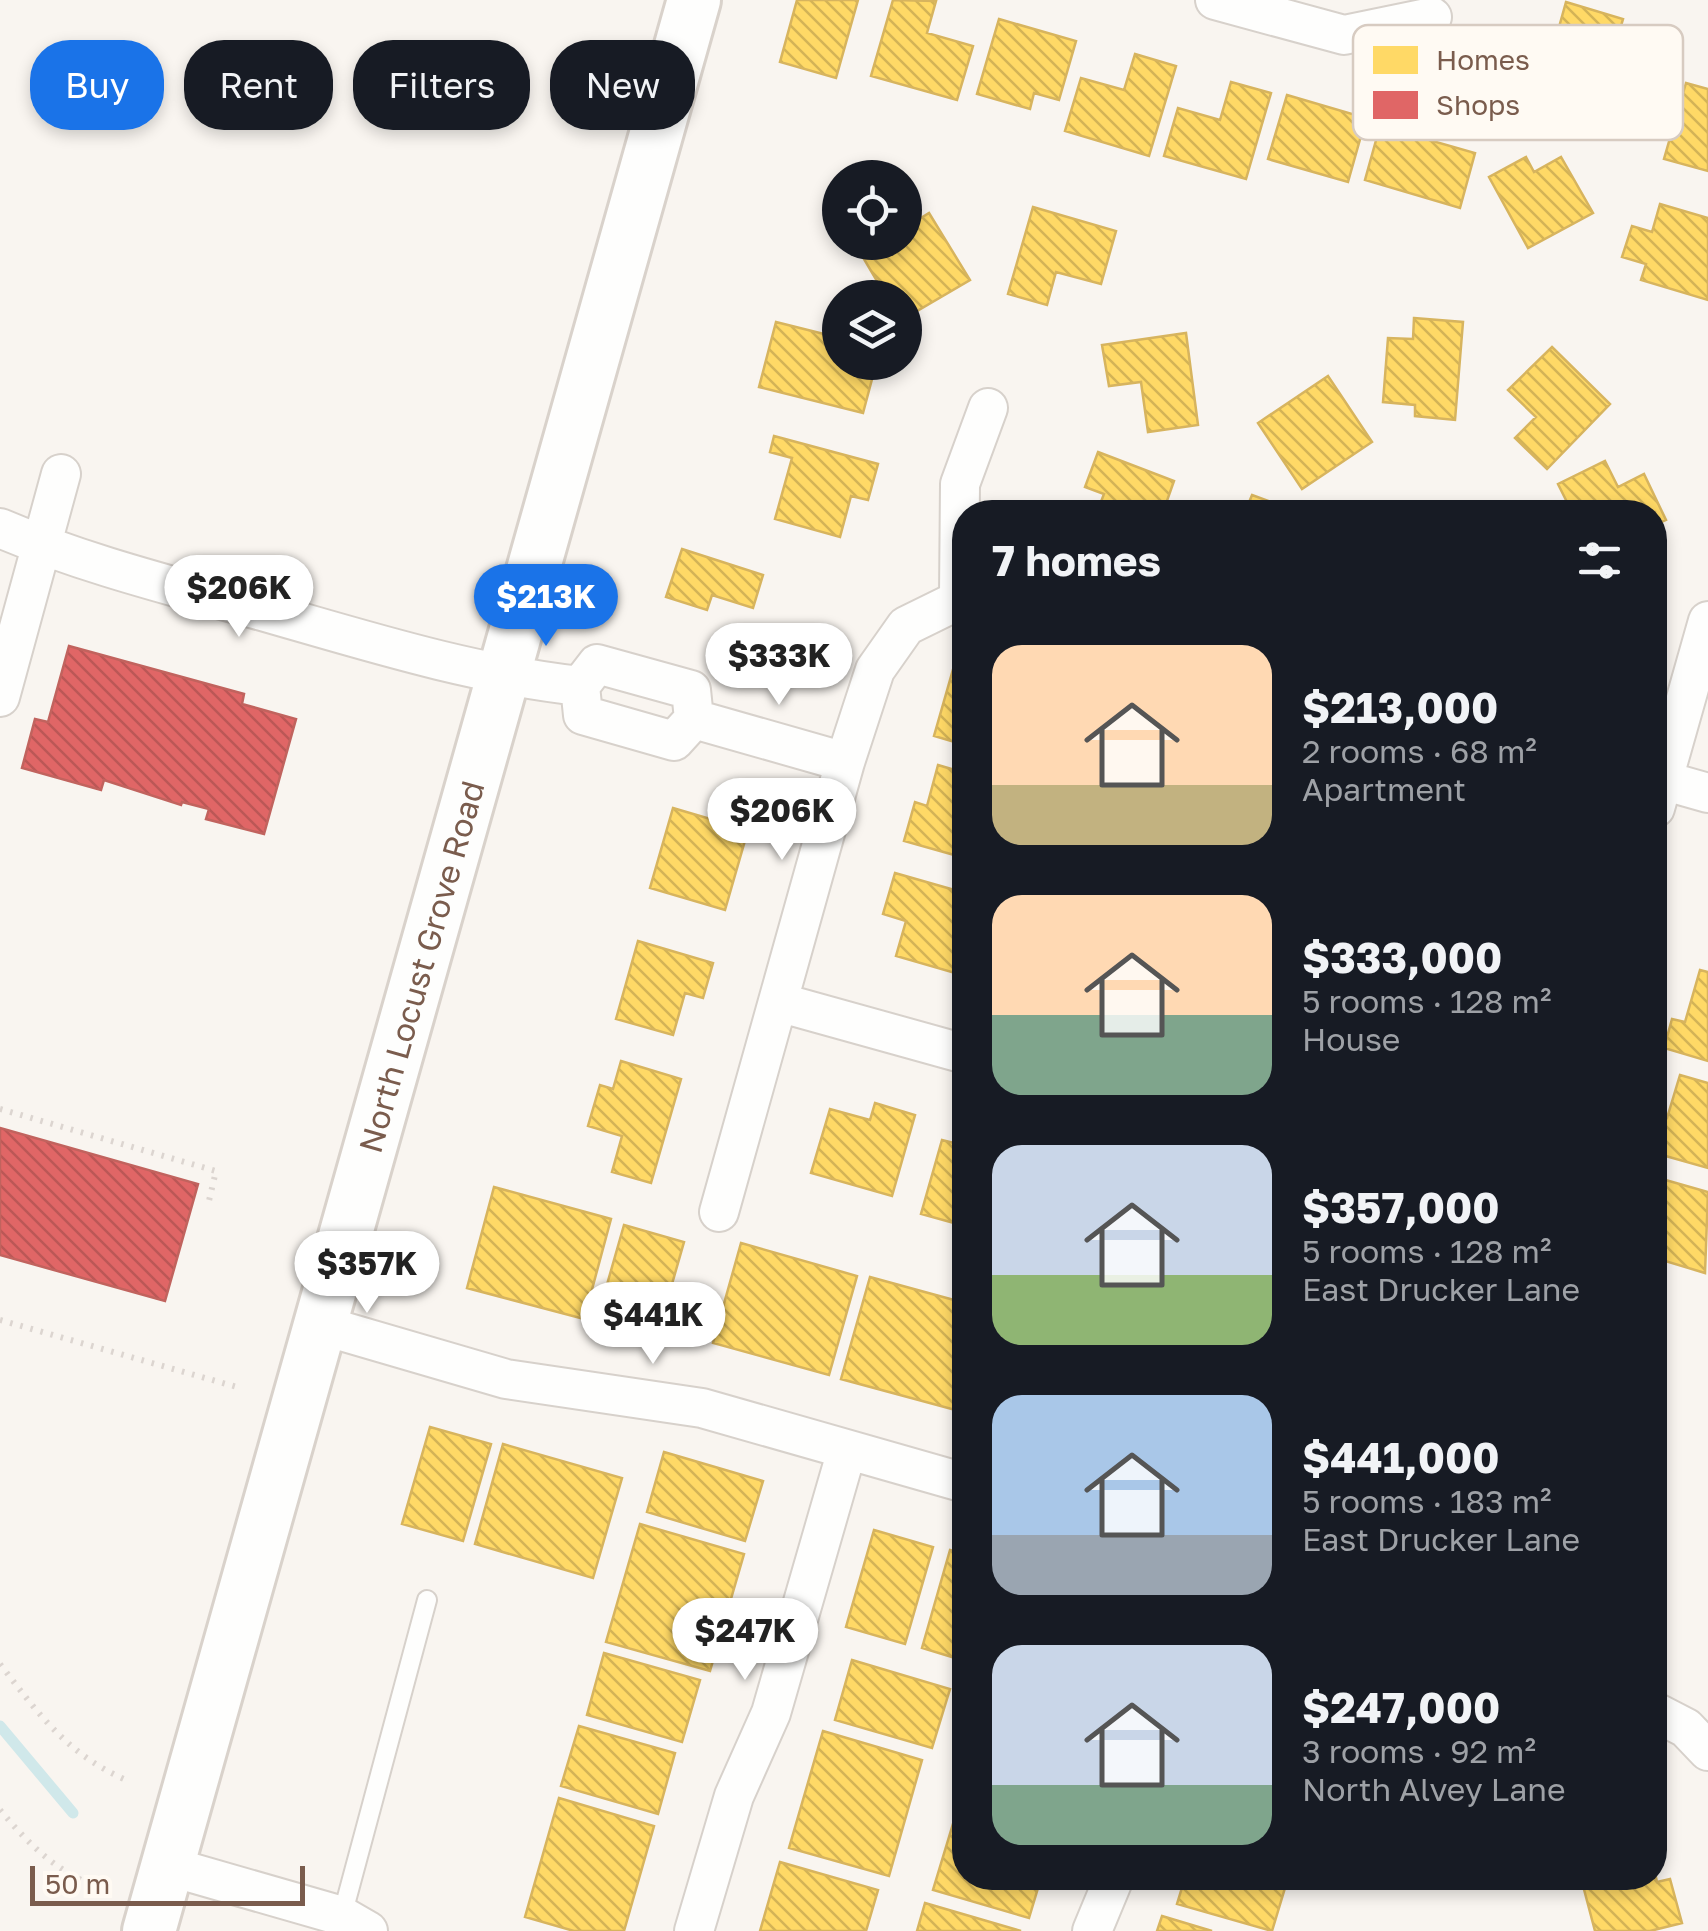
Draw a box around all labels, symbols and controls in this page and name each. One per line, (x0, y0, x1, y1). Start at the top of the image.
legend (1353, 25, 1683, 140)
chip: Buy (30, 40, 164, 130)
chip: Rent (184, 40, 333, 130)
chip: Filters (353, 40, 530, 130)
chip: New (550, 40, 695, 130)
text: Homes (1436, 43, 1530, 76)
text: Shops (1436, 88, 1520, 121)
map controls (822, 160, 922, 380)
button: locate (822, 160, 922, 260)
button: layers (822, 280, 922, 380)
icon: filters (1572, 533, 1627, 588)
text: 7 homes (992, 535, 1161, 585)
pin: $206K (169, 555, 309, 640)
pin: $213K (476, 564, 616, 649)
text: $206K (186, 568, 292, 606)
text: $213K (496, 577, 596, 615)
pin: $333K (709, 623, 849, 708)
text: $333K (727, 636, 831, 674)
text: $213,000 (1302, 682, 1498, 732)
icon: home (1072, 685, 1192, 805)
text: 2 rooms · 68 m² (1302, 732, 1537, 770)
text: Apartment (1302, 770, 1466, 808)
street label: North Locust Grove Road (351, 776, 492, 1157)
pin: $206K (712, 778, 852, 863)
text: $206K (729, 791, 835, 829)
text: $333,000 (1302, 932, 1502, 982)
icon: home (1072, 935, 1192, 1055)
text: 5 rooms · 128 m² (1302, 982, 1551, 1020)
text: House (1302, 1020, 1400, 1058)
text: $357,000 (1302, 1182, 1500, 1232)
icon: home (1072, 1185, 1192, 1305)
pin: $357K (297, 1231, 437, 1316)
text: 5 rooms · 128 m² (1302, 1232, 1551, 1270)
text: $357K (316, 1244, 418, 1282)
text: East Drucker Lane (1302, 1270, 1580, 1308)
pin: $441K (583, 1282, 723, 1367)
text: $441K (602, 1295, 704, 1333)
text: $441,000 (1302, 1432, 1500, 1482)
icon: home (1072, 1435, 1192, 1555)
text: 5 rooms · 183 m² (1302, 1482, 1552, 1520)
text: East Drucker Lane (1302, 1520, 1580, 1558)
pin: $247K (675, 1598, 815, 1683)
text: $247K (694, 1611, 796, 1649)
text: $247,000 (1302, 1682, 1500, 1732)
icon: home (1072, 1685, 1192, 1805)
text: 3 rooms · 92 m² (1302, 1732, 1536, 1770)
text: North Alvey Lane (1302, 1770, 1566, 1808)
scale bar (30, 1861, 305, 1906)
text: 50 m (45, 1867, 110, 1900)

